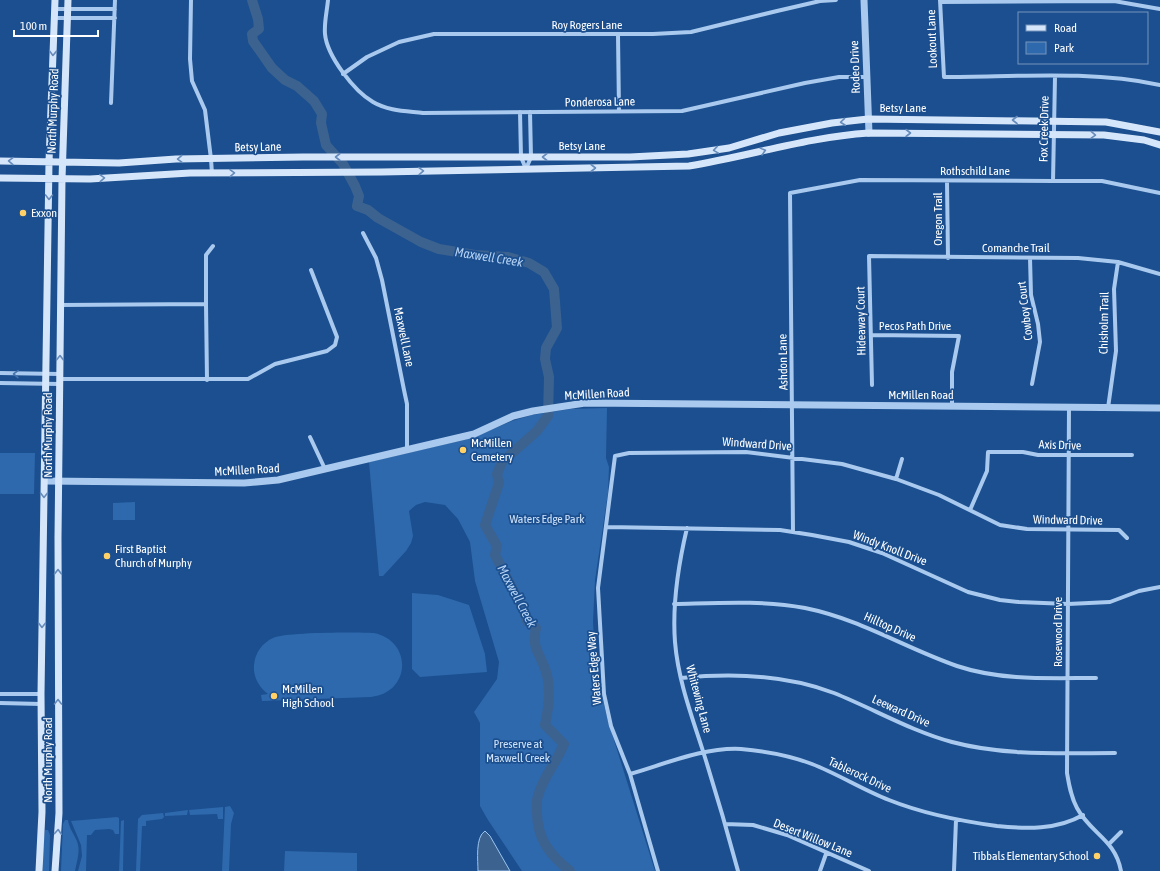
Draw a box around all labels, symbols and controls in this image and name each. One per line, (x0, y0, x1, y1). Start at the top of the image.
street label: Lookout Lane (924, 9, 940, 69)
scale bar (14, 12, 98, 38)
legend (1018, 12, 1148, 64)
street label: Roy Rogers Lane (551, 18, 623, 32)
text: 100 m (20, 19, 47, 33)
text: Road (1054, 21, 1077, 35)
street label: Rodeo Drive (847, 40, 863, 94)
text: Park (1054, 41, 1075, 55)
one-way arrow (49, 50, 58, 56)
street label: North Murphy Road (45, 68, 61, 154)
street label: Ponderosa Lane (565, 94, 635, 110)
street label: Fox Creek Drive (1036, 96, 1052, 162)
street label: Betsy Lane (880, 101, 926, 115)
one-way arrow (1012, 116, 1018, 124)
one-way arrow (840, 117, 846, 126)
one-way arrow (905, 129, 911, 137)
one-way arrow (1090, 131, 1096, 139)
street label: Betsy Lane (559, 139, 605, 153)
street label: Betsy Lane (234, 140, 282, 154)
one-way arrow (713, 145, 720, 154)
one-way arrow (760, 147, 767, 156)
one-way arrow (335, 153, 341, 161)
one-way arrow (542, 153, 548, 161)
one-way arrow (177, 155, 183, 163)
one-way arrow (8, 157, 14, 166)
one-way arrow (590, 164, 596, 172)
street label: Rothschild Lane (940, 164, 1010, 178)
one-way arrow (418, 167, 424, 176)
one-way arrow (229, 169, 235, 177)
one-way arrow (99, 174, 105, 183)
street label: Oregon Trail (931, 191, 945, 246)
one-way arrow (45, 194, 53, 200)
place label: Exxon (31, 206, 57, 220)
marker: Exxon (18, 208, 28, 218)
street label: Comanche Trail (982, 241, 1051, 255)
water label: Maxwell Creek (454, 244, 524, 270)
street label: Cowboy Court (1014, 280, 1036, 341)
street label: Hideaway Court (853, 286, 869, 356)
street label: Chisholm Trail (1096, 291, 1112, 354)
street label: Maxwell Lane (391, 306, 417, 368)
street label: Pecos Path Drive (879, 319, 951, 333)
street label: Ashdon Lane (776, 334, 790, 390)
one-way arrow (55, 355, 64, 361)
one-way arrow (13, 369, 19, 378)
street label: McMillen Road (564, 385, 630, 403)
street label: McMillen Road (888, 388, 954, 402)
street label: North Murphy Road (41, 392, 55, 478)
street label: Windward Drive (722, 435, 792, 453)
place label: McMillen Cemetery (471, 436, 513, 464)
street label: Axis Drive (1038, 437, 1082, 453)
marker: McMillen Cemetery (458, 445, 468, 455)
street label: McMillen Road (214, 461, 280, 479)
one-way arrow (40, 492, 49, 498)
park label: Waters Edge Park (510, 512, 585, 526)
street label: Windward Drive (1033, 512, 1103, 528)
street label: Windy Knoll Drive (851, 527, 929, 569)
place label: First Baptist Church of Murphy (115, 542, 192, 570)
marker: First Baptist Church of Murphy (102, 551, 112, 561)
water label: Maxwell Creek (494, 562, 540, 630)
one-way arrow (54, 569, 62, 575)
street label: Rosewood Drive (1051, 597, 1065, 667)
street label: Hilltop Drive (862, 609, 918, 645)
one-way arrow (38, 622, 46, 628)
street label: Waters Edge Way (584, 631, 604, 705)
street label: Whitewing Lane (683, 663, 715, 735)
place label: McMillen High School (282, 682, 335, 710)
marker: McMillen High School (269, 691, 279, 701)
street label: Leeward Drive (870, 692, 932, 730)
one-way arrow (54, 699, 62, 705)
street label: North Murphy Road (41, 717, 55, 803)
park label: Preserve at Maxwell Creek (486, 737, 551, 765)
street label: Tablerock Drive (826, 754, 894, 796)
street label: Desert Willow Lane (771, 816, 855, 860)
one-way arrow (53, 829, 62, 835)
place label: Tibbals Elementary School (973, 849, 1090, 863)
marker: Tibbals Elementary School (1092, 851, 1102, 861)

